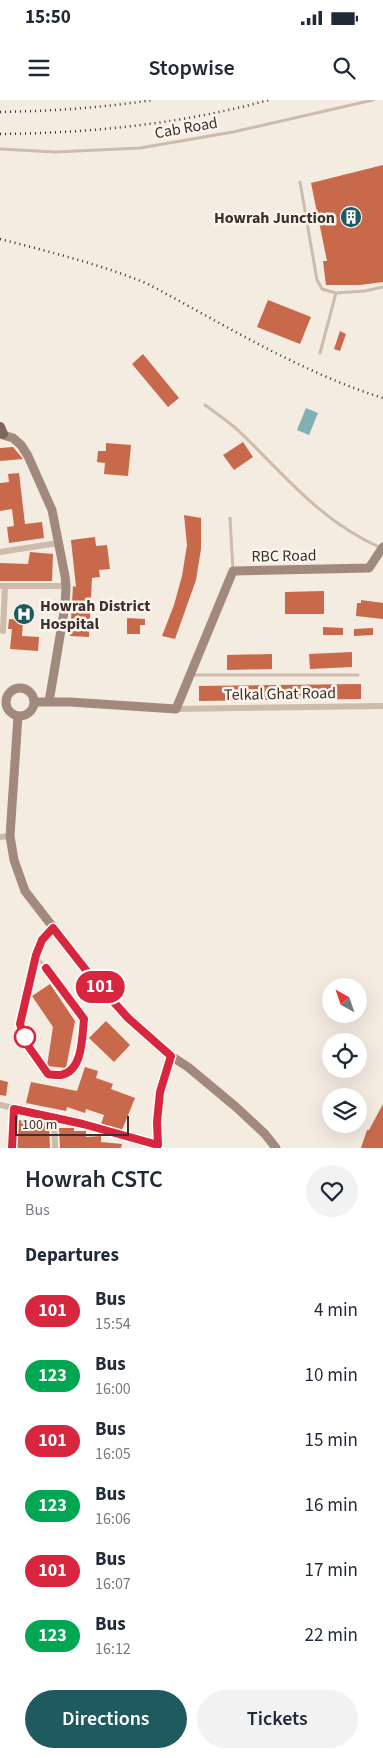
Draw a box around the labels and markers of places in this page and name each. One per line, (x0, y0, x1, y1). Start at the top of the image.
building icon: Howrah Junction (339, 205, 363, 229)
place label: Howrah Junction (214, 207, 335, 229)
place label: Howrah District Hospital (40, 595, 150, 635)
hospital icon: Howrah District Hospital (12, 602, 36, 626)
unlabelled marker (14, 1026, 36, 1048)

